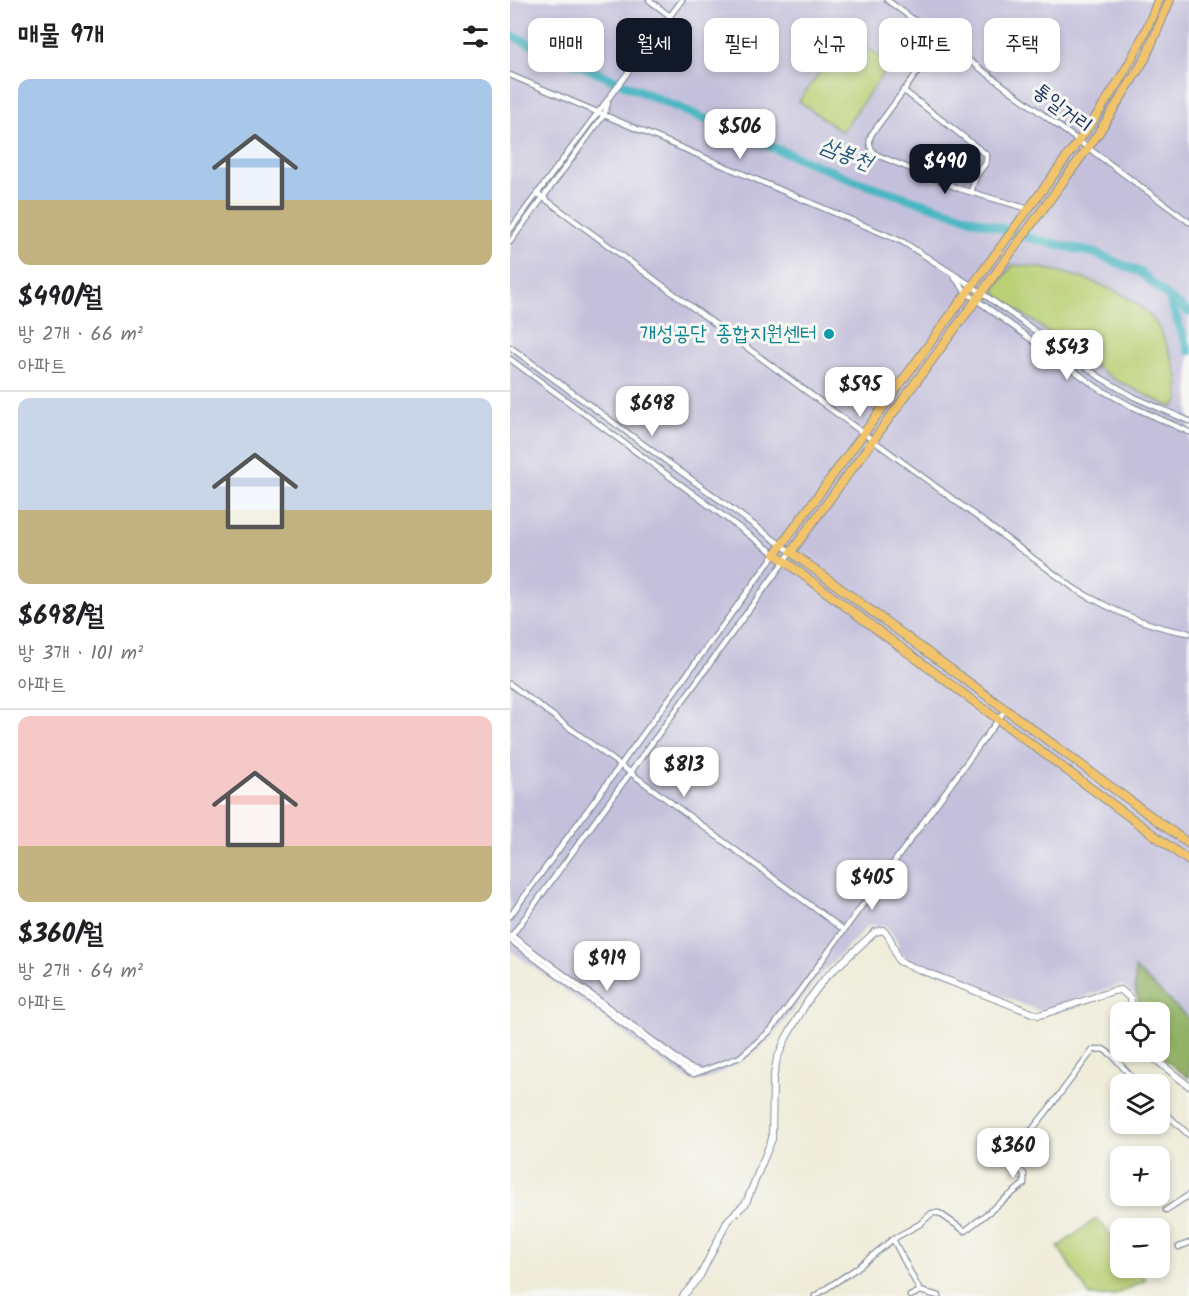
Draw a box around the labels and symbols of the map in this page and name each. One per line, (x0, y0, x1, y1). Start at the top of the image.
street label: 통일거리 (1025, 75, 1099, 143)
pin: $506 (704, 109, 776, 160)
water label: 삼봉천 (815, 129, 879, 182)
pin: $490 (909, 144, 981, 195)
place label: 개성공단 종합지원센터 (640, 318, 817, 351)
marker: 개성공단 종합지원센터 (822, 327, 836, 341)
pin: $543 (1031, 330, 1103, 381)
pin: $595 (824, 367, 896, 418)
pin: $698 (616, 386, 688, 437)
pin: $813 (648, 747, 720, 798)
pin: $405 (836, 860, 908, 911)
pin: $919 (571, 941, 643, 992)
pin: $360 (977, 1128, 1049, 1179)

